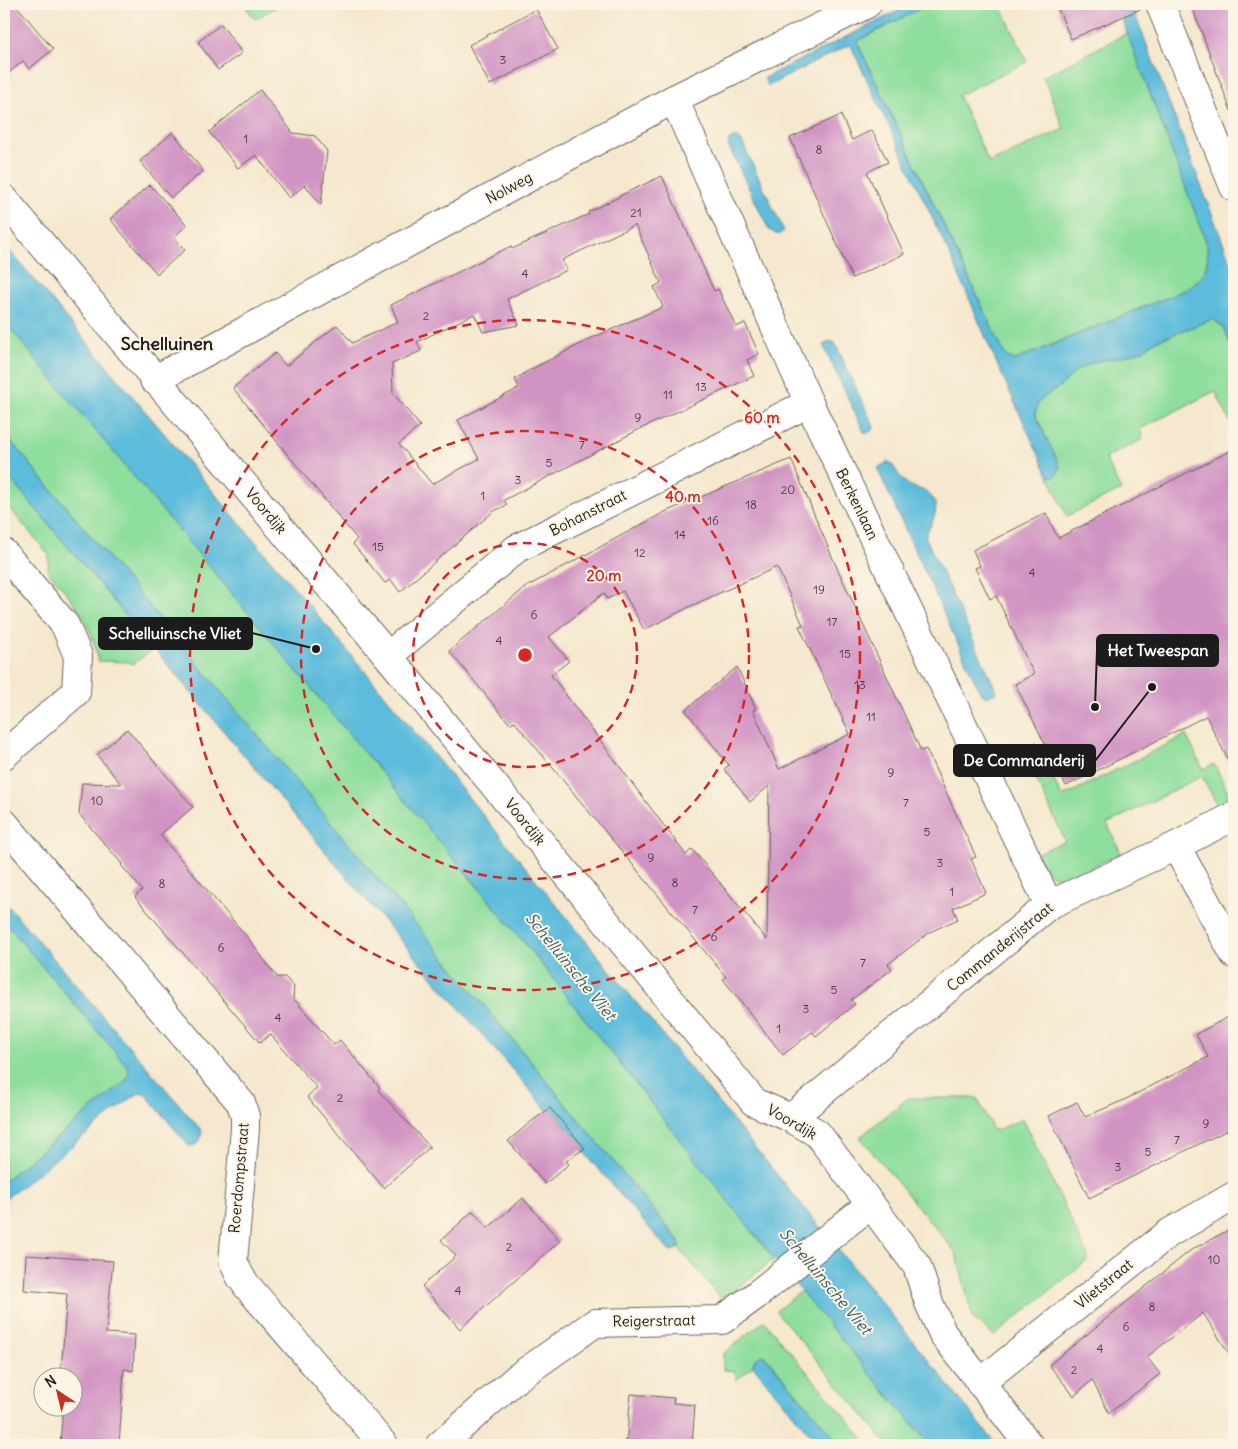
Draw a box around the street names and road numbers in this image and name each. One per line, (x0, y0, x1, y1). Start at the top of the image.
street label: Nolweg (482, 167, 535, 208)
street label: Berkenlaan (832, 465, 883, 543)
street label: Voordijk (241, 484, 291, 538)
street label: Bohanstraat (546, 485, 630, 540)
street label: Voordijk (501, 794, 550, 849)
street label: Commanderijstraat (943, 898, 1057, 995)
street label: Voordijk (764, 1100, 821, 1144)
street label: Roerdompstraat (224, 1122, 253, 1234)
street label: Vlietstraat (1071, 1254, 1137, 1313)
street label: Reigerstraat (612, 1310, 696, 1331)

